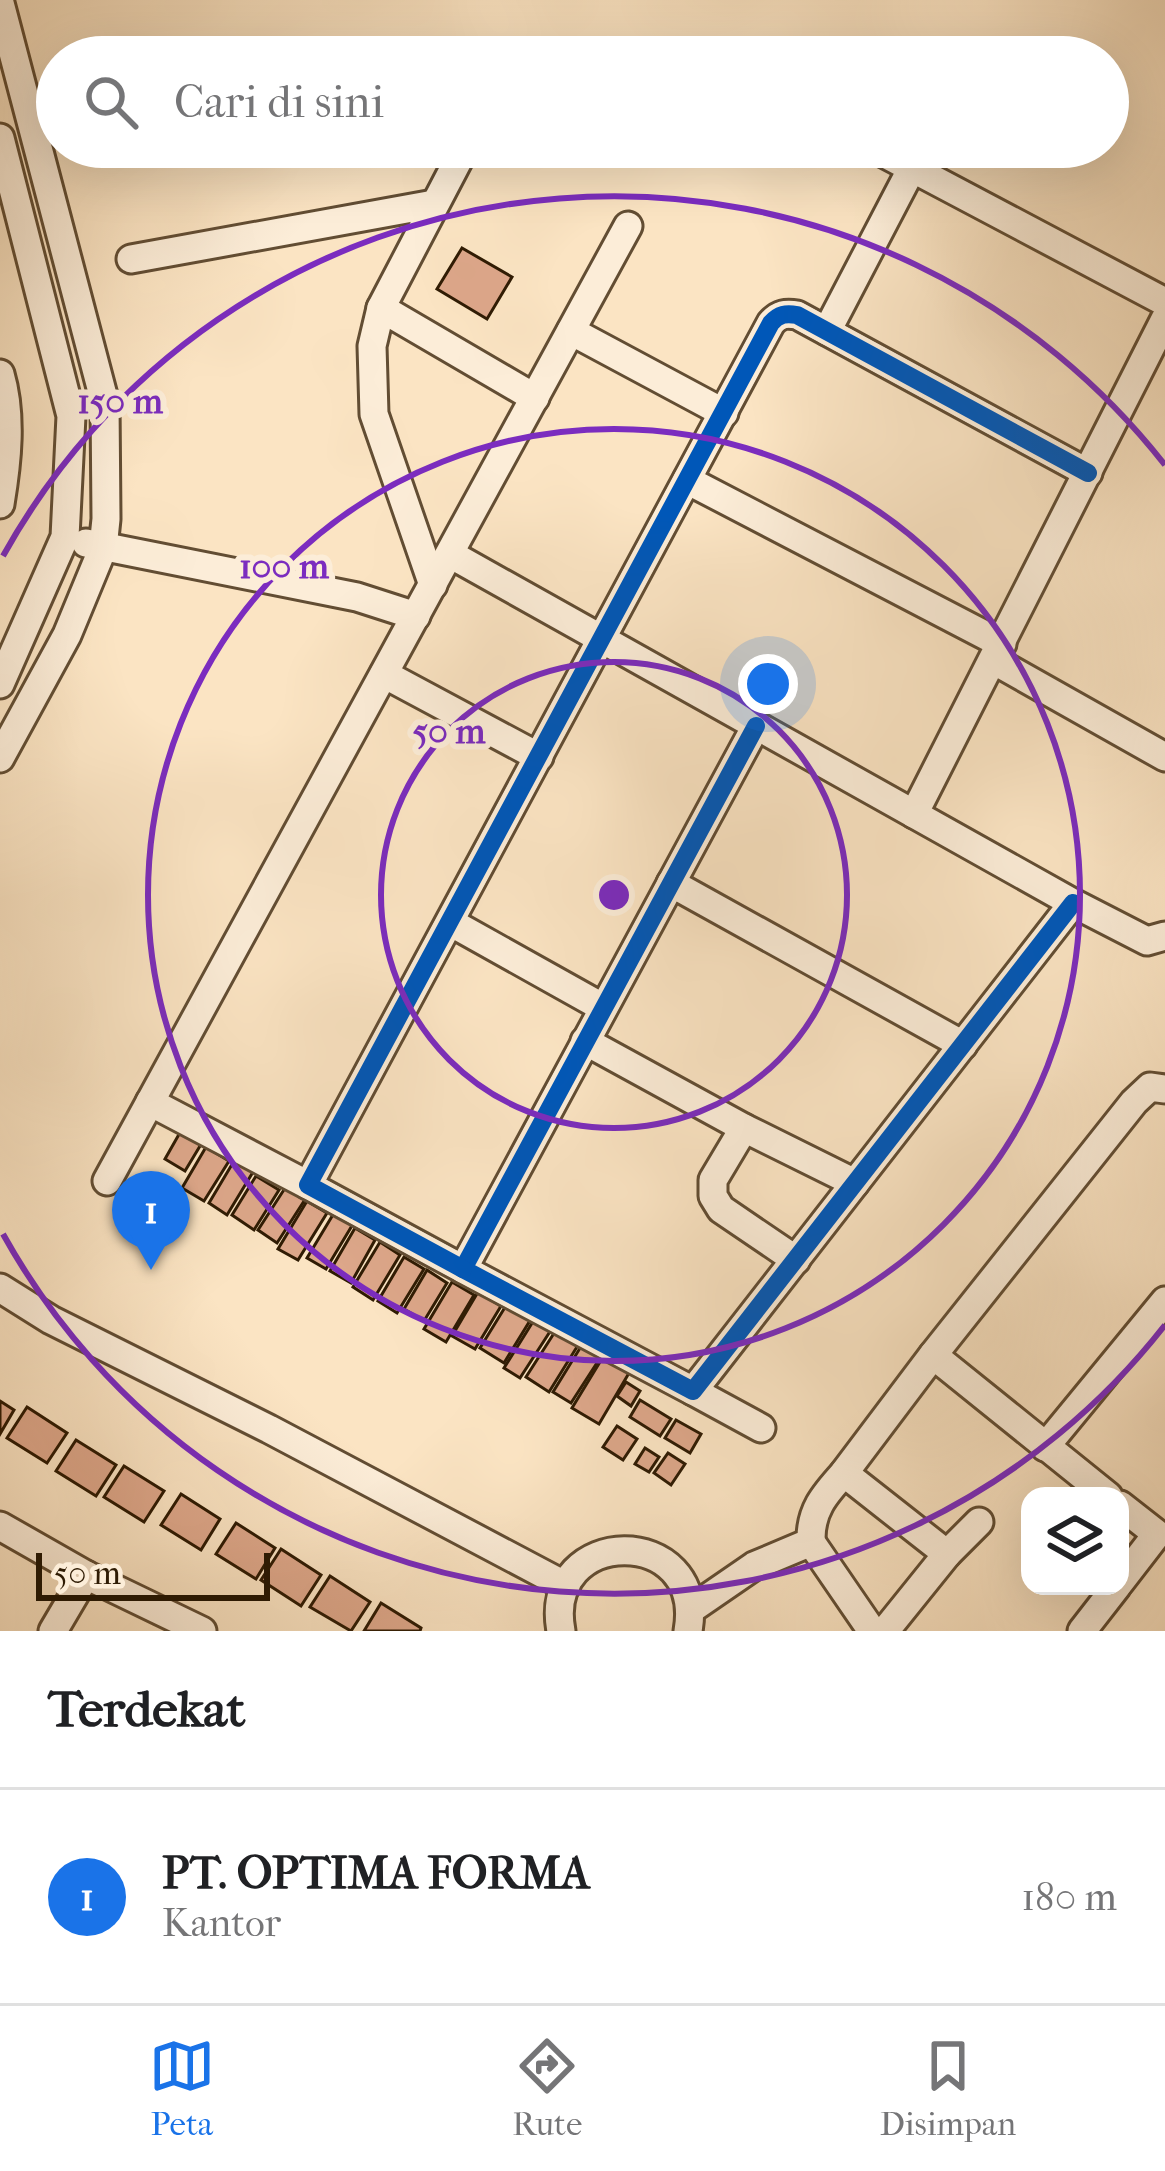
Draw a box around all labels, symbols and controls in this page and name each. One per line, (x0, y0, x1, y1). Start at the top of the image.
search box (36, 36, 1129, 168)
icon: search (78, 69, 144, 135)
text: Cari di sini (174, 76, 384, 129)
text: 150 m (77, 380, 164, 422)
text: 100 m (239, 545, 330, 587)
your location (738, 654, 798, 714)
text: 50 m (413, 710, 487, 752)
centre of rings (593, 874, 635, 916)
pin: 1 (112, 1171, 190, 1270)
map controls (1021, 1487, 1129, 1595)
button: layers (1021, 1487, 1129, 1595)
scale bar (36, 1547, 270, 1600)
text: 50 m (54, 1554, 121, 1593)
text: Terdekat (48, 1679, 245, 1739)
text: PT. OPTIMA FORMA (162, 1847, 590, 1900)
text: 1 (80, 1874, 94, 1920)
text: 180 m (1021, 1874, 1117, 1920)
text: Kantor (162, 1900, 281, 1946)
tab: Peta (149, 2033, 215, 2144)
tab: Rute (512, 2033, 582, 2144)
tab: Disimpan (880, 2033, 1016, 2144)

